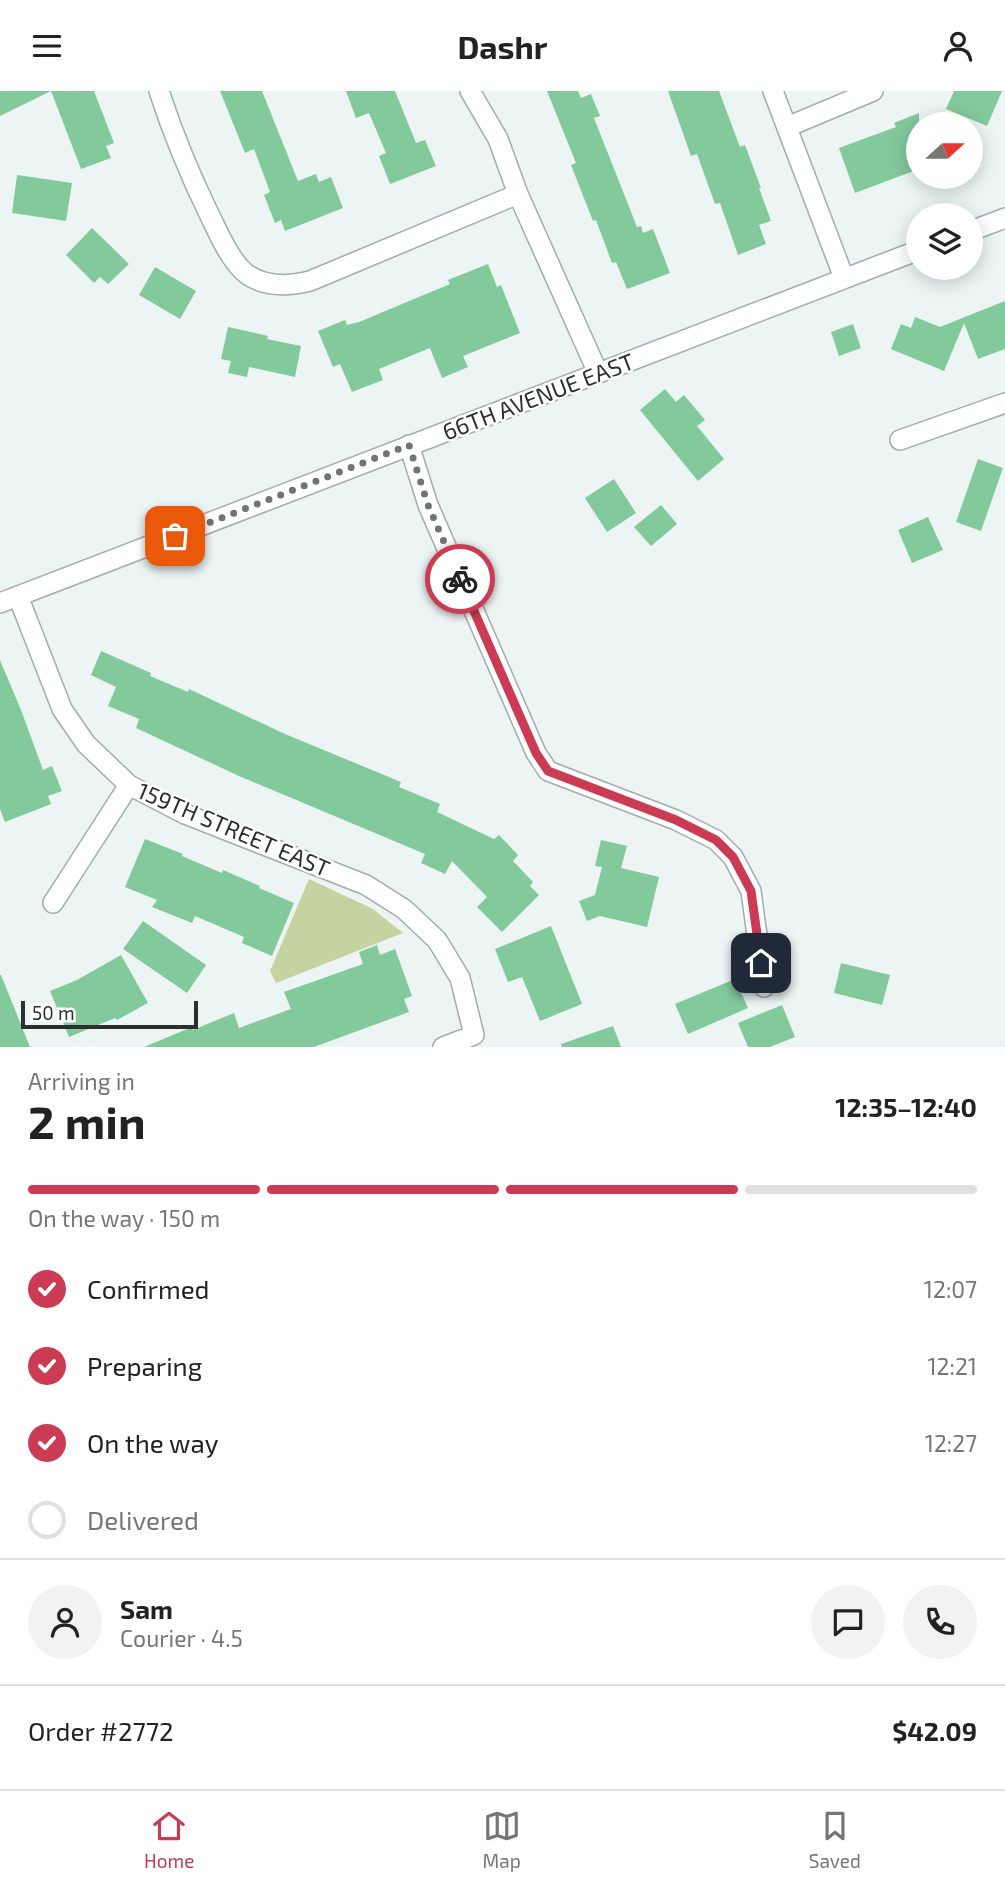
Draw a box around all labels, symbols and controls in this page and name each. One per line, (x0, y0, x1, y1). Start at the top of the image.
icon: menu (28, 27, 66, 65)
text: Dashr (458, 27, 547, 65)
icon: person (939, 27, 977, 65)
north arrow (906, 112, 984, 189)
map controls (906, 112, 983, 280)
button: layers (906, 203, 983, 280)
street label: 66TH AVENUE EAST (438, 347, 638, 445)
pin (145, 506, 205, 566)
icon: bag (156, 517, 194, 555)
courier (425, 544, 495, 614)
icon: bike (441, 560, 479, 598)
street label: 159TH STREET EAST (134, 776, 334, 882)
pin (731, 933, 791, 993)
icon: home (742, 944, 780, 982)
scale bar (21, 998, 198, 1030)
text: 50 m (32, 1001, 75, 1024)
text: Arriving in (28, 1067, 135, 1095)
text: 12:35–12:40 (835, 1091, 977, 1122)
text: 2 min (28, 1093, 146, 1148)
text: On the way · 150 m (28, 1204, 220, 1232)
icon: check (28, 1270, 66, 1308)
text: Confirmed (87, 1273, 210, 1304)
text: 12:07 (924, 1275, 977, 1303)
icon: check (28, 1347, 66, 1385)
text: Preparing (87, 1350, 202, 1381)
text: 12:21 (927, 1352, 977, 1380)
icon: check (28, 1424, 66, 1462)
text: On the way (87, 1427, 218, 1458)
text: 12:27 (925, 1429, 977, 1457)
text: Delivered (87, 1504, 199, 1535)
button: person (28, 1585, 102, 1659)
button: chat (811, 1585, 885, 1659)
button: phone (903, 1585, 977, 1659)
text: Sam (120, 1593, 173, 1624)
text: Courier · 4.5 (120, 1624, 243, 1652)
text: Order #2772 (28, 1715, 174, 1746)
text: $42.09 (892, 1715, 977, 1746)
tab: Home (144, 1807, 194, 1872)
tab: Map (483, 1807, 521, 1872)
tab: Saved (809, 1807, 861, 1872)

